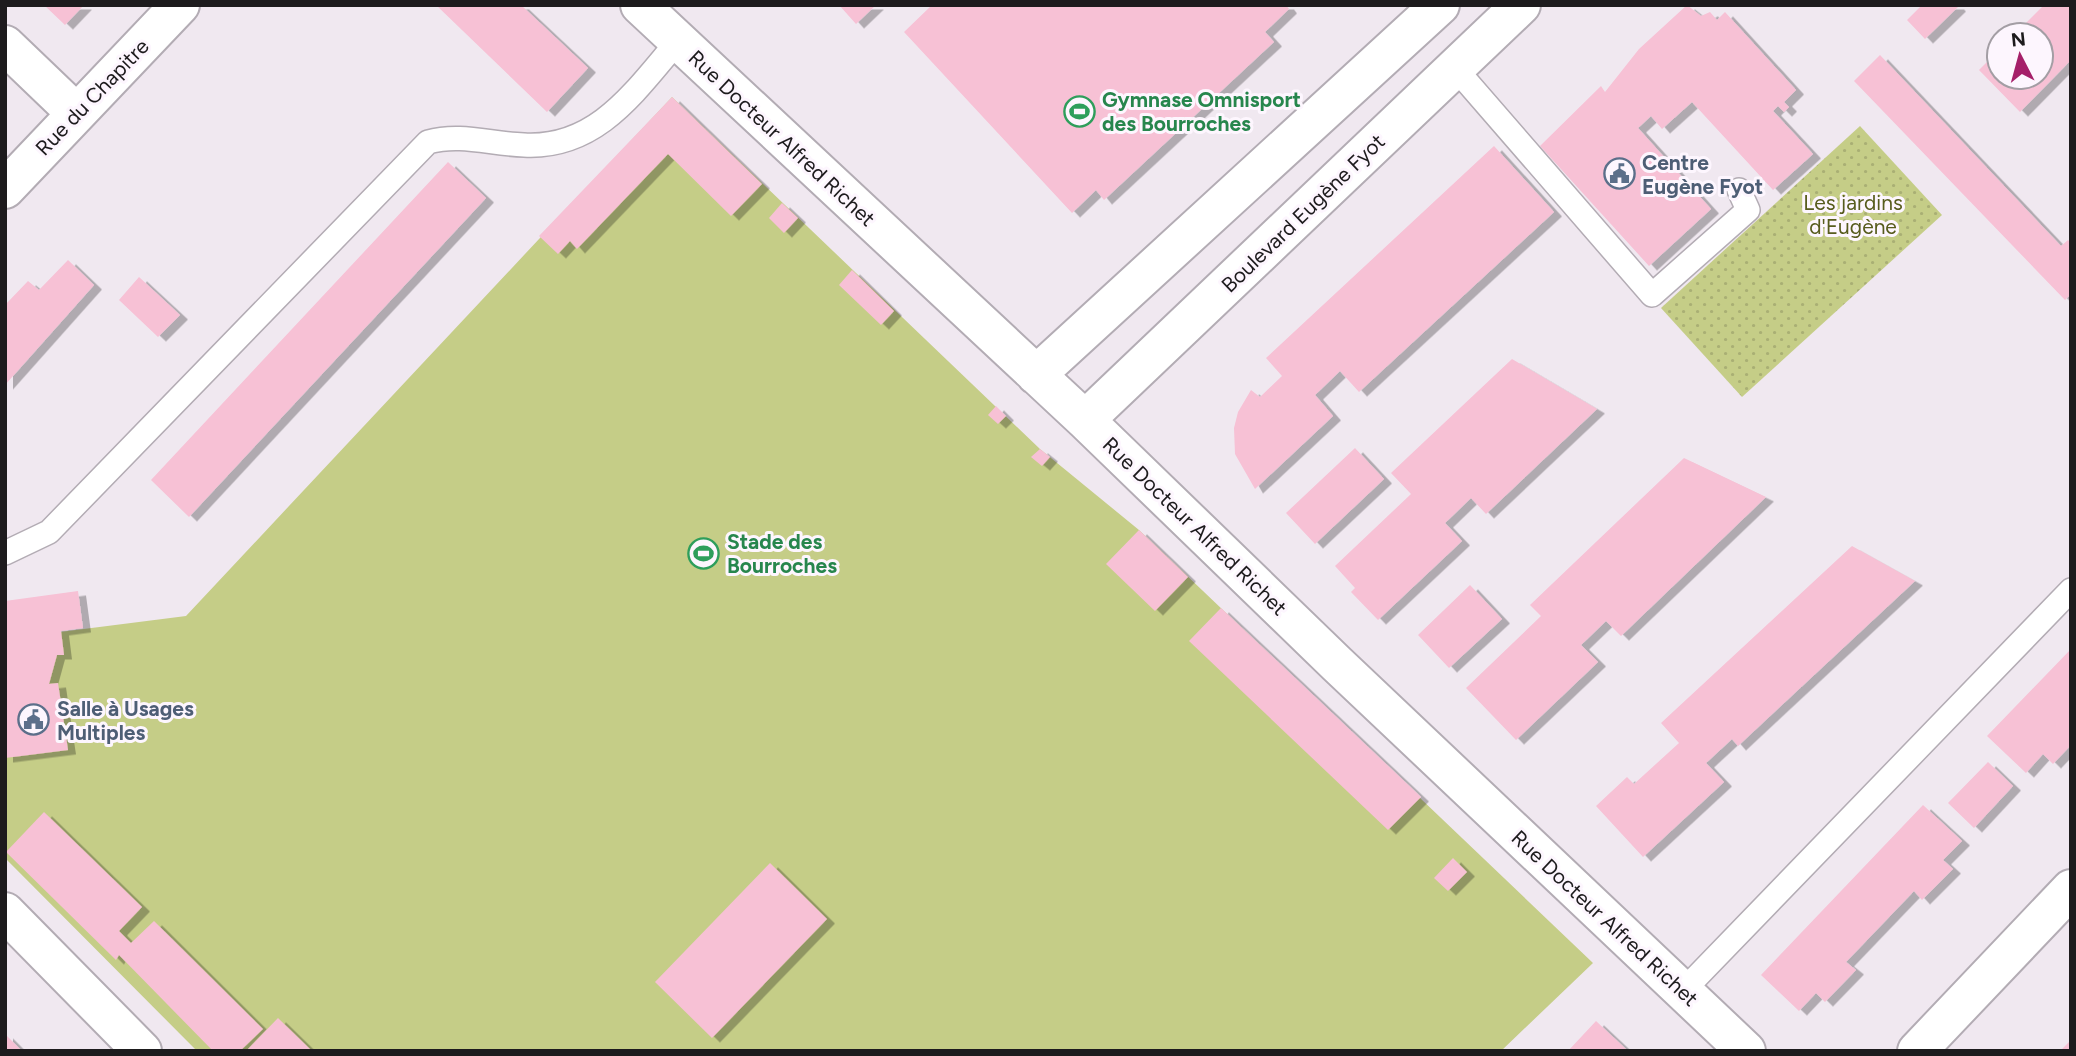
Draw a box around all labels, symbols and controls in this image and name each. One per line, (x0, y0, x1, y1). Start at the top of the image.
north arrow (1985, 21, 2055, 91)
text: N (2010, 27, 2027, 52)
street label: Rue du Chapitre (30, 34, 154, 160)
street label: Rue Docteur Alfred Richet (684, 45, 881, 231)
place label: Gymnase Omnisport des Bourroches (1102, 87, 1301, 136)
sports icon: Gymnase Omnisport des Bourroches (1062, 94, 1096, 128)
street label: Boulevard Eugène Fyot (1216, 129, 1390, 297)
place label: Centre Eugène Fyot (1642, 150, 1763, 199)
public building icon: Centre Eugène Fyot (1602, 157, 1636, 191)
park label: Les jardins d'Eugène (1803, 190, 1903, 239)
street label: Rue Docteur Alfred Richet (1098, 432, 1292, 620)
place label: Stade des Bourroches (727, 529, 837, 578)
sports icon: Stade des Bourroches (687, 536, 721, 570)
place label: Salle à Usages Multiples (57, 696, 194, 745)
public building icon: Salle à Usages Multiples (17, 703, 51, 737)
street label: Rue Docteur Alfred Richet (1507, 825, 1704, 1011)

